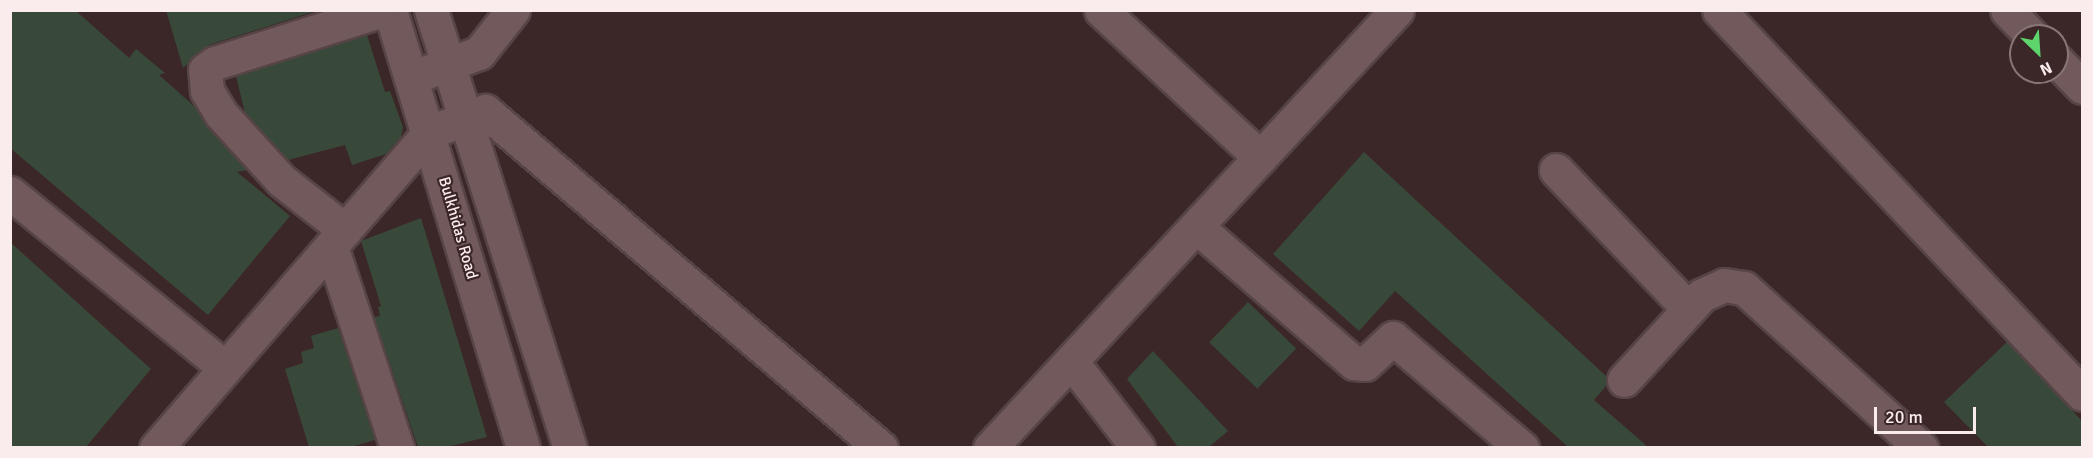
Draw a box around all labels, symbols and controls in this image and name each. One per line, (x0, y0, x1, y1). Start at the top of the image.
north arrow (2009, 24, 2069, 84)
text: N (2036, 57, 2055, 80)
street label: Bulkhidas Road (434, 175, 482, 281)
scale bar (1877, 395, 1979, 433)
text: 20 m (1885, 406, 1923, 428)

